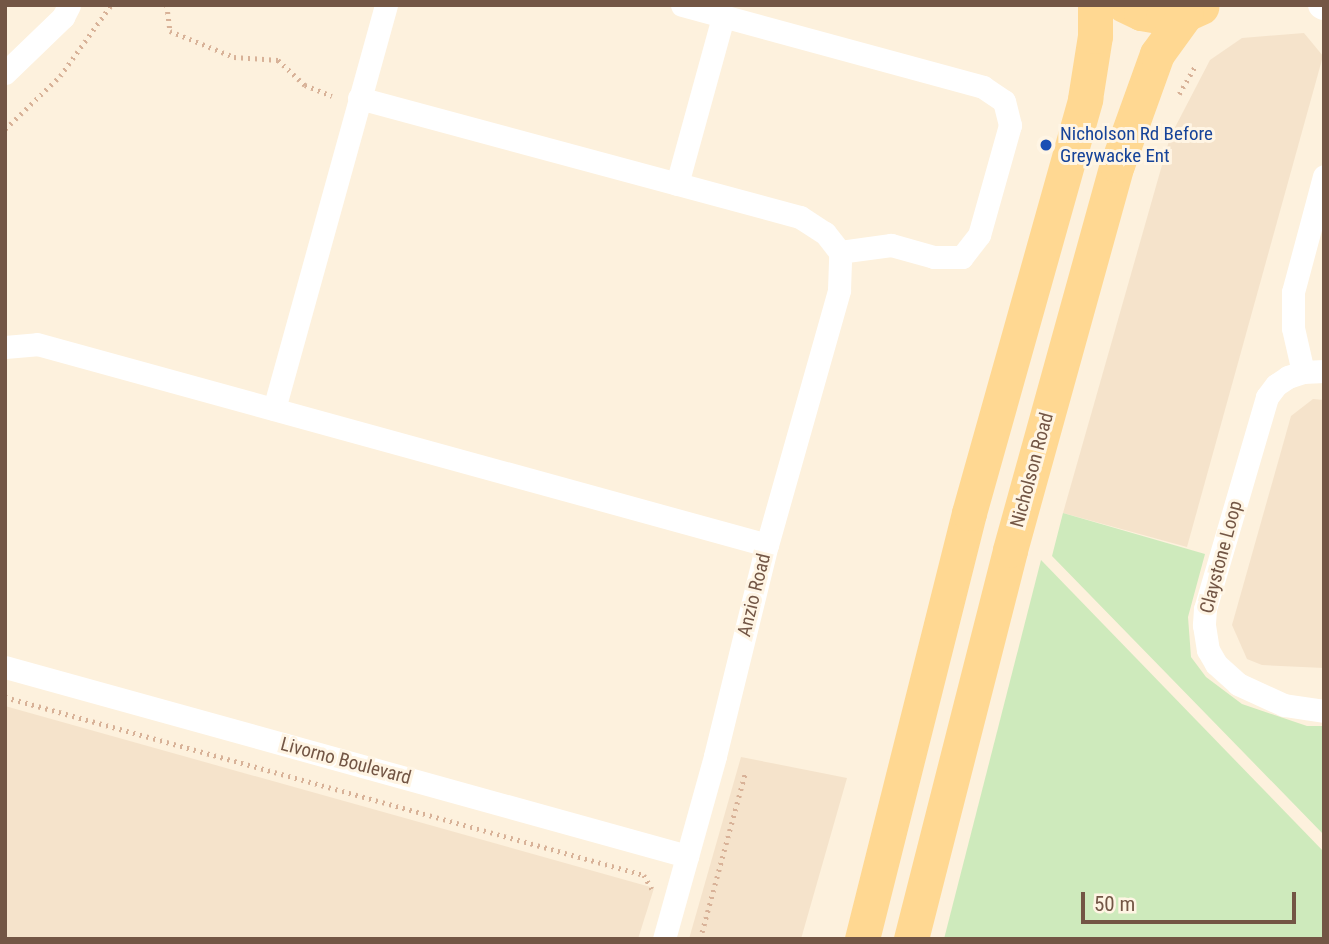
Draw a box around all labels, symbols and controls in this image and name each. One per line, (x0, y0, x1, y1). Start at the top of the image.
place label: Nicholson Rd Before Greywacke Ent (1060, 123, 1213, 167)
marker: Nicholson Rd Before Greywacke Ent (1038, 137, 1054, 153)
street label: Nicholson Road (1006, 410, 1058, 530)
street label: Claystone Loop (1195, 498, 1247, 616)
street label: Anzio Road (733, 551, 775, 639)
street label: Livorno Boulevard (278, 733, 414, 789)
scale bar (1084, 878, 1299, 922)
text: 50 m (1094, 892, 1135, 916)

